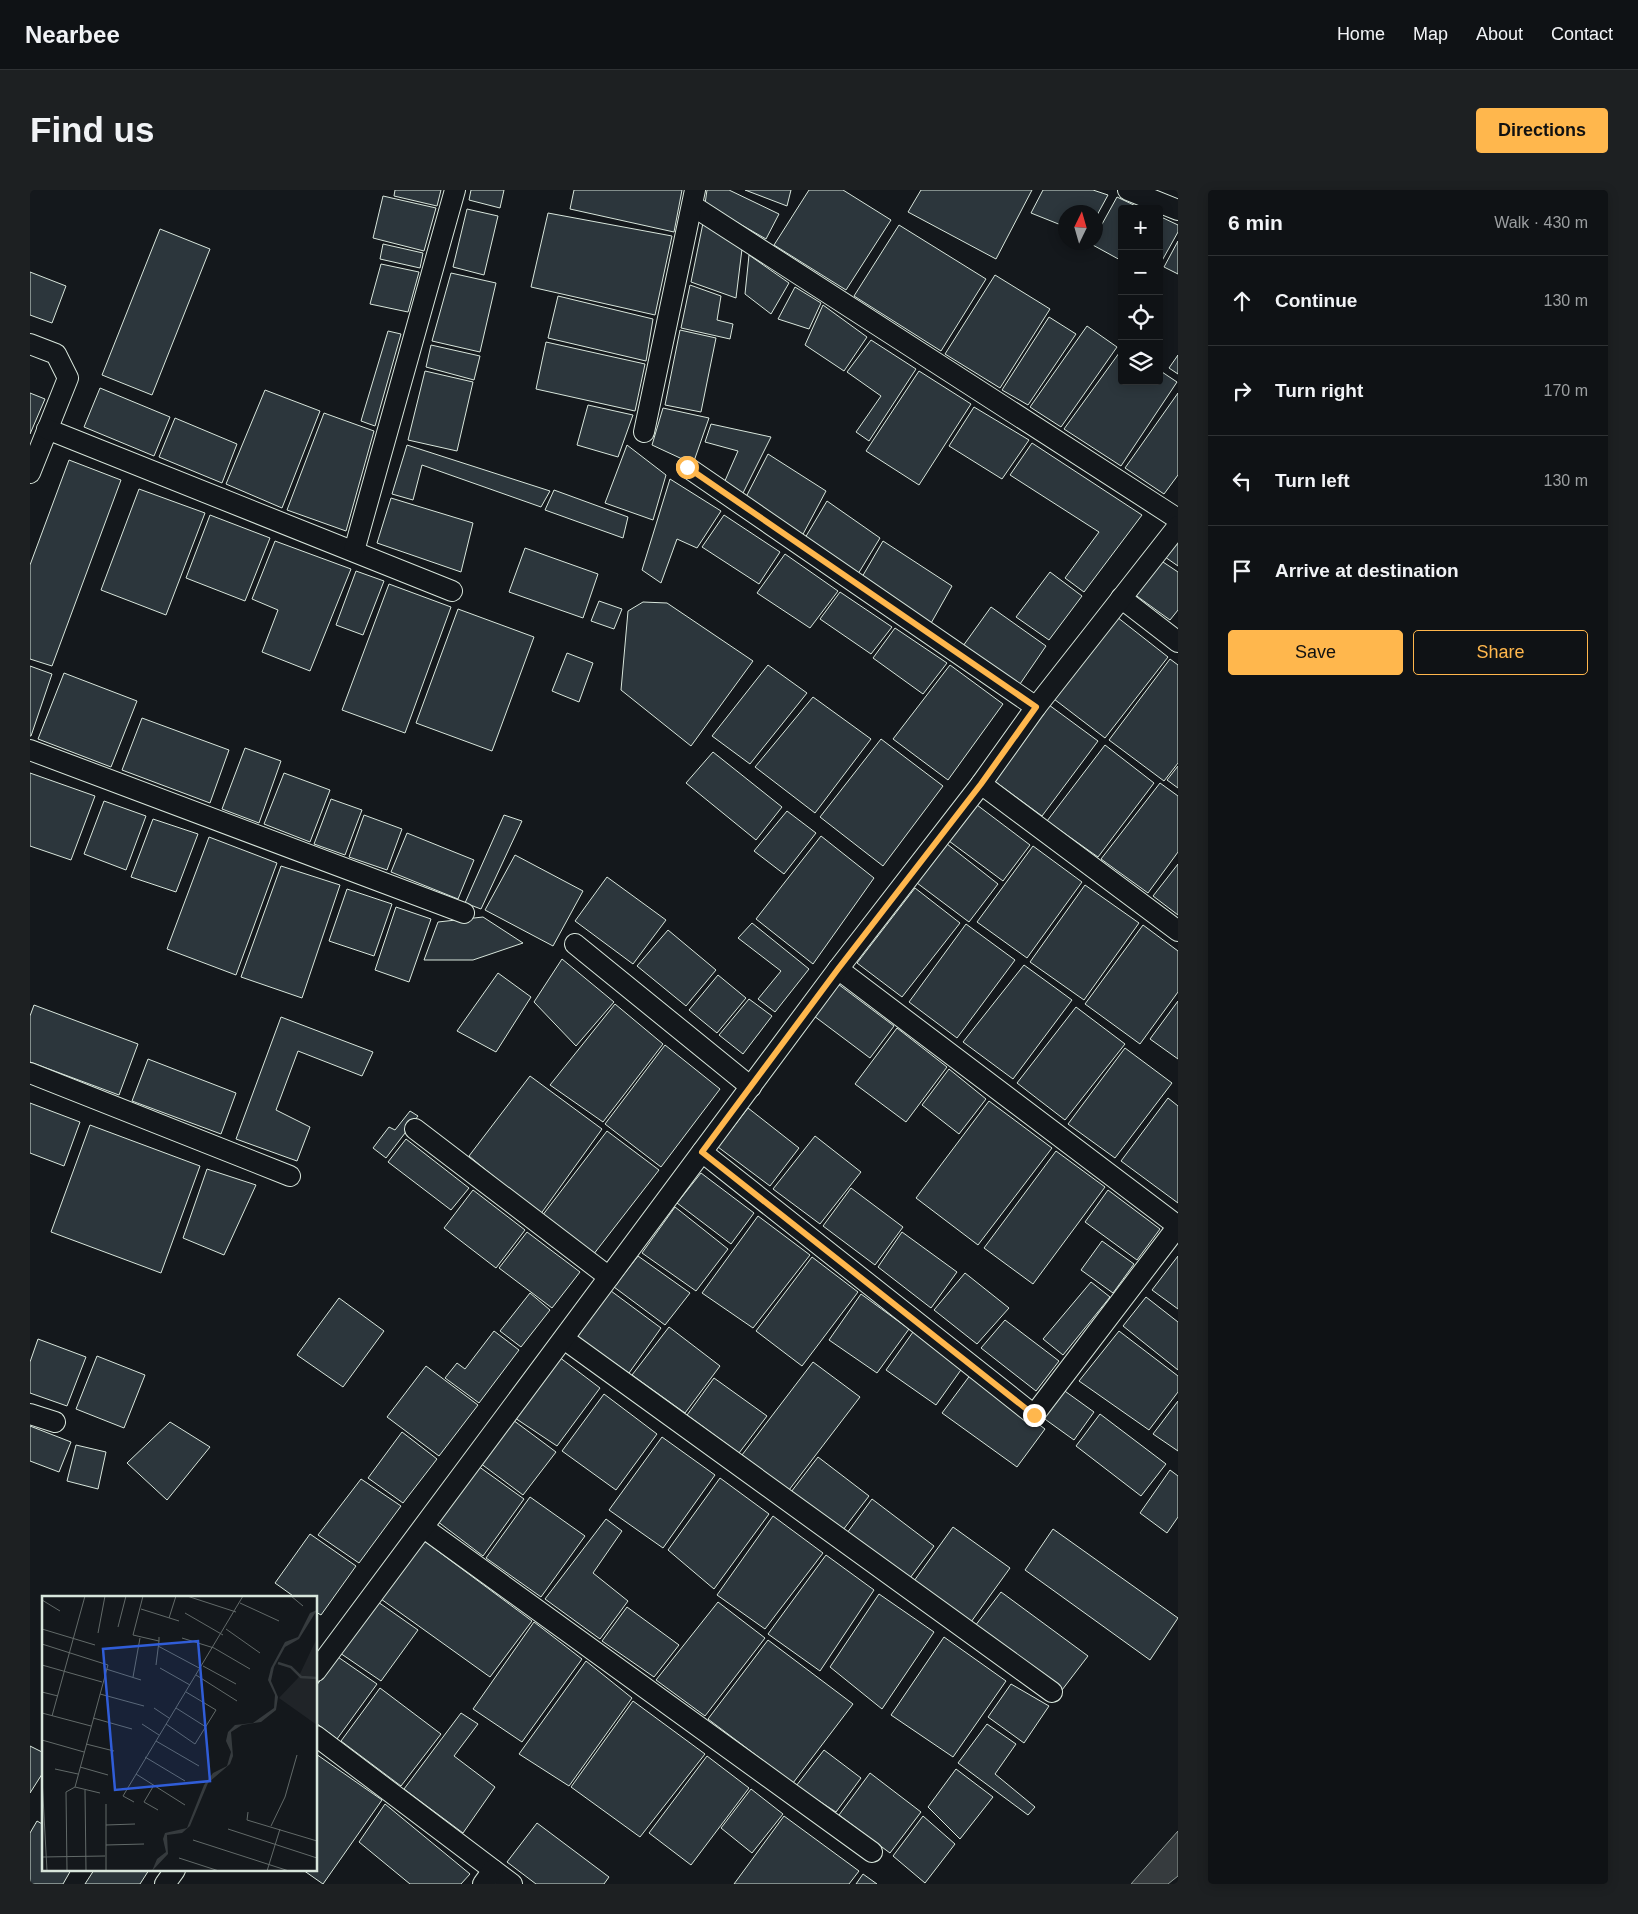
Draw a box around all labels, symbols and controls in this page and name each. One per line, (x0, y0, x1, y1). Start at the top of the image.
text: Nearbee (25, 21, 120, 48)
text: Home (1337, 24, 1385, 44)
text: Map (1413, 24, 1448, 44)
text: About (1476, 24, 1523, 44)
text: Contact (1551, 24, 1613, 44)
button: Directions (1476, 108, 1608, 153)
text: Find us (30, 110, 154, 149)
north arrow (1058, 205, 1103, 250)
map controls (1118, 205, 1163, 385)
button: + (1118, 205, 1163, 250)
text: 6 min (1228, 211, 1283, 234)
text: Walk · 430 m (1494, 214, 1588, 231)
button: − (1118, 250, 1163, 295)
icon: ahead (1228, 287, 1256, 315)
text: Continue (1275, 290, 1357, 311)
text: 130 m (1544, 292, 1588, 309)
button: locate (1118, 295, 1163, 340)
button: layers (1118, 340, 1163, 385)
icon: right (1228, 377, 1256, 405)
text: Turn right (1275, 380, 1363, 401)
text: 170 m (1544, 382, 1588, 399)
route start (676, 456, 699, 479)
icon: left (1228, 467, 1256, 495)
text: Turn left (1275, 470, 1350, 491)
text: 130 m (1544, 472, 1588, 489)
icon: arrive (1228, 557, 1256, 585)
text: Arrive at destination (1275, 560, 1459, 581)
button: Save (1228, 630, 1403, 675)
button: Share (1413, 630, 1588, 675)
route end (1023, 1404, 1046, 1427)
inset map (42, 1596, 318, 1872)

